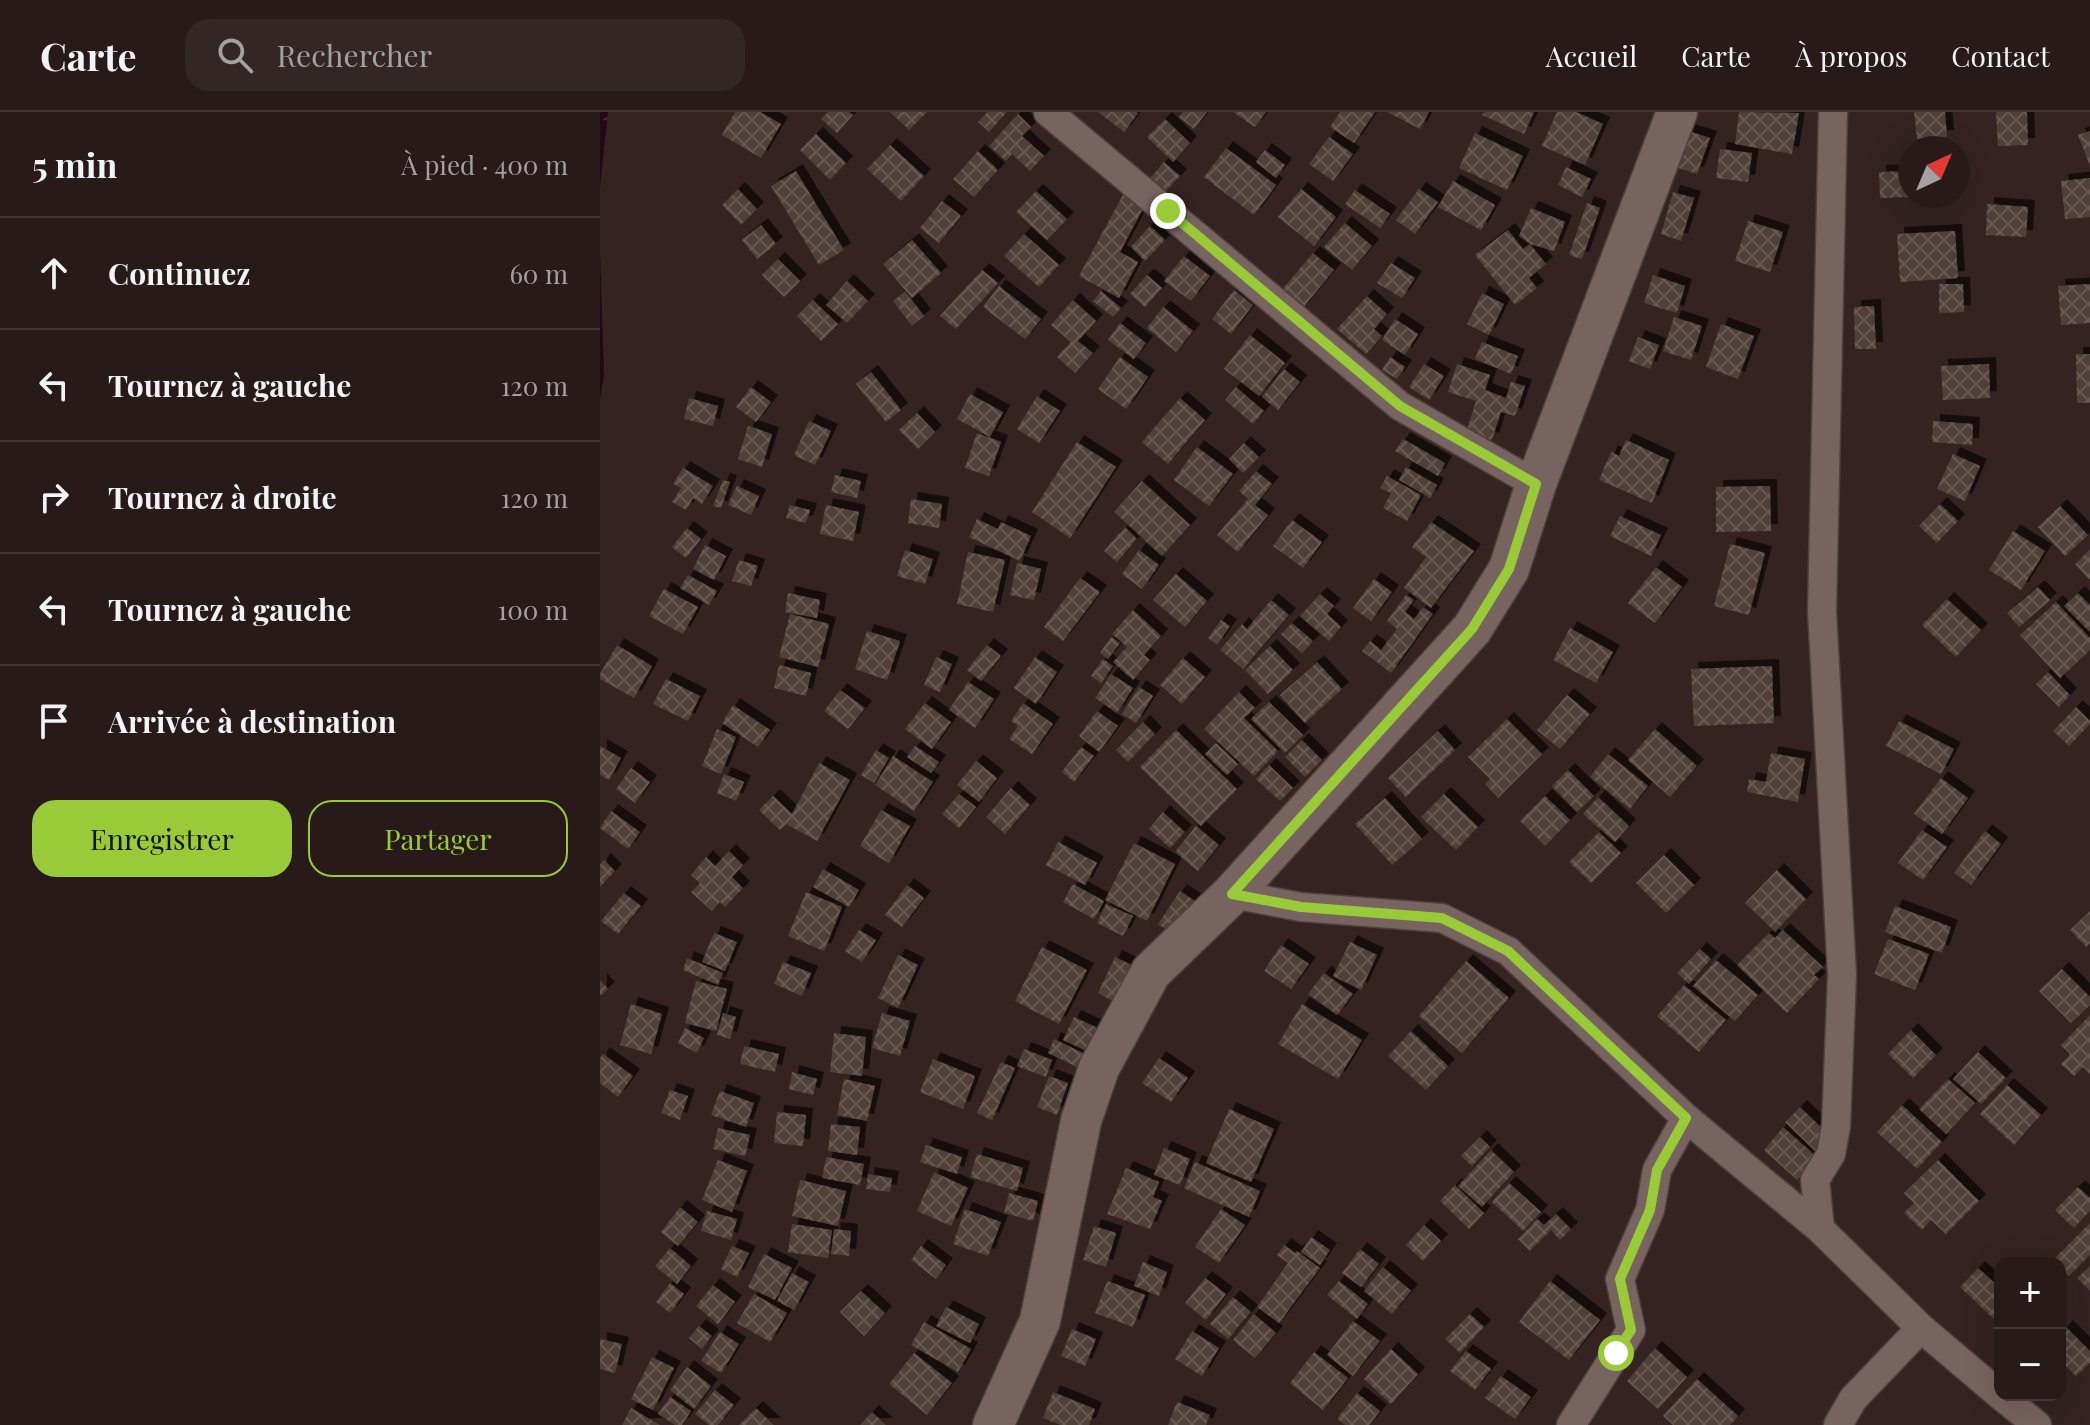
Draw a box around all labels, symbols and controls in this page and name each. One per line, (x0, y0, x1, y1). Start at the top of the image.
search box (185, 19, 745, 91)
text: Carte (40, 30, 137, 81)
icon: search (213, 33, 257, 77)
text: Rechercher (277, 35, 432, 75)
text: Accueil (1546, 37, 1637, 74)
text: Carte (1681, 37, 1751, 74)
text: À propos (1795, 37, 1907, 74)
text: Contact (1951, 37, 2050, 74)
north arrow (1898, 136, 1970, 208)
text: 5 min (32, 141, 117, 187)
text: À pied · 400 m (401, 147, 568, 182)
route end (1150, 193, 1186, 229)
icon: ahead (32, 251, 76, 295)
text: Continuez (108, 253, 250, 293)
text: 60 m (509, 256, 568, 291)
icon: left (32, 363, 76, 407)
text: Tournez à gauche (108, 365, 351, 405)
text: 120 m (501, 368, 568, 403)
icon: right (32, 475, 76, 519)
text: Tournez à droite (108, 477, 337, 517)
text: 120 m (501, 480, 568, 515)
icon: left (32, 587, 76, 631)
text: Tournez à gauche (108, 589, 351, 629)
text: 100 m (498, 592, 568, 627)
icon: arrive (32, 699, 76, 743)
text: Arrivée à destination (108, 701, 396, 741)
button: Enregistrer (32, 800, 292, 877)
button: Partager (308, 800, 568, 877)
map controls (1994, 1257, 2066, 1401)
button: + (1994, 1257, 2066, 1329)
button: − (1994, 1329, 2066, 1401)
route start (1598, 1335, 1634, 1371)

